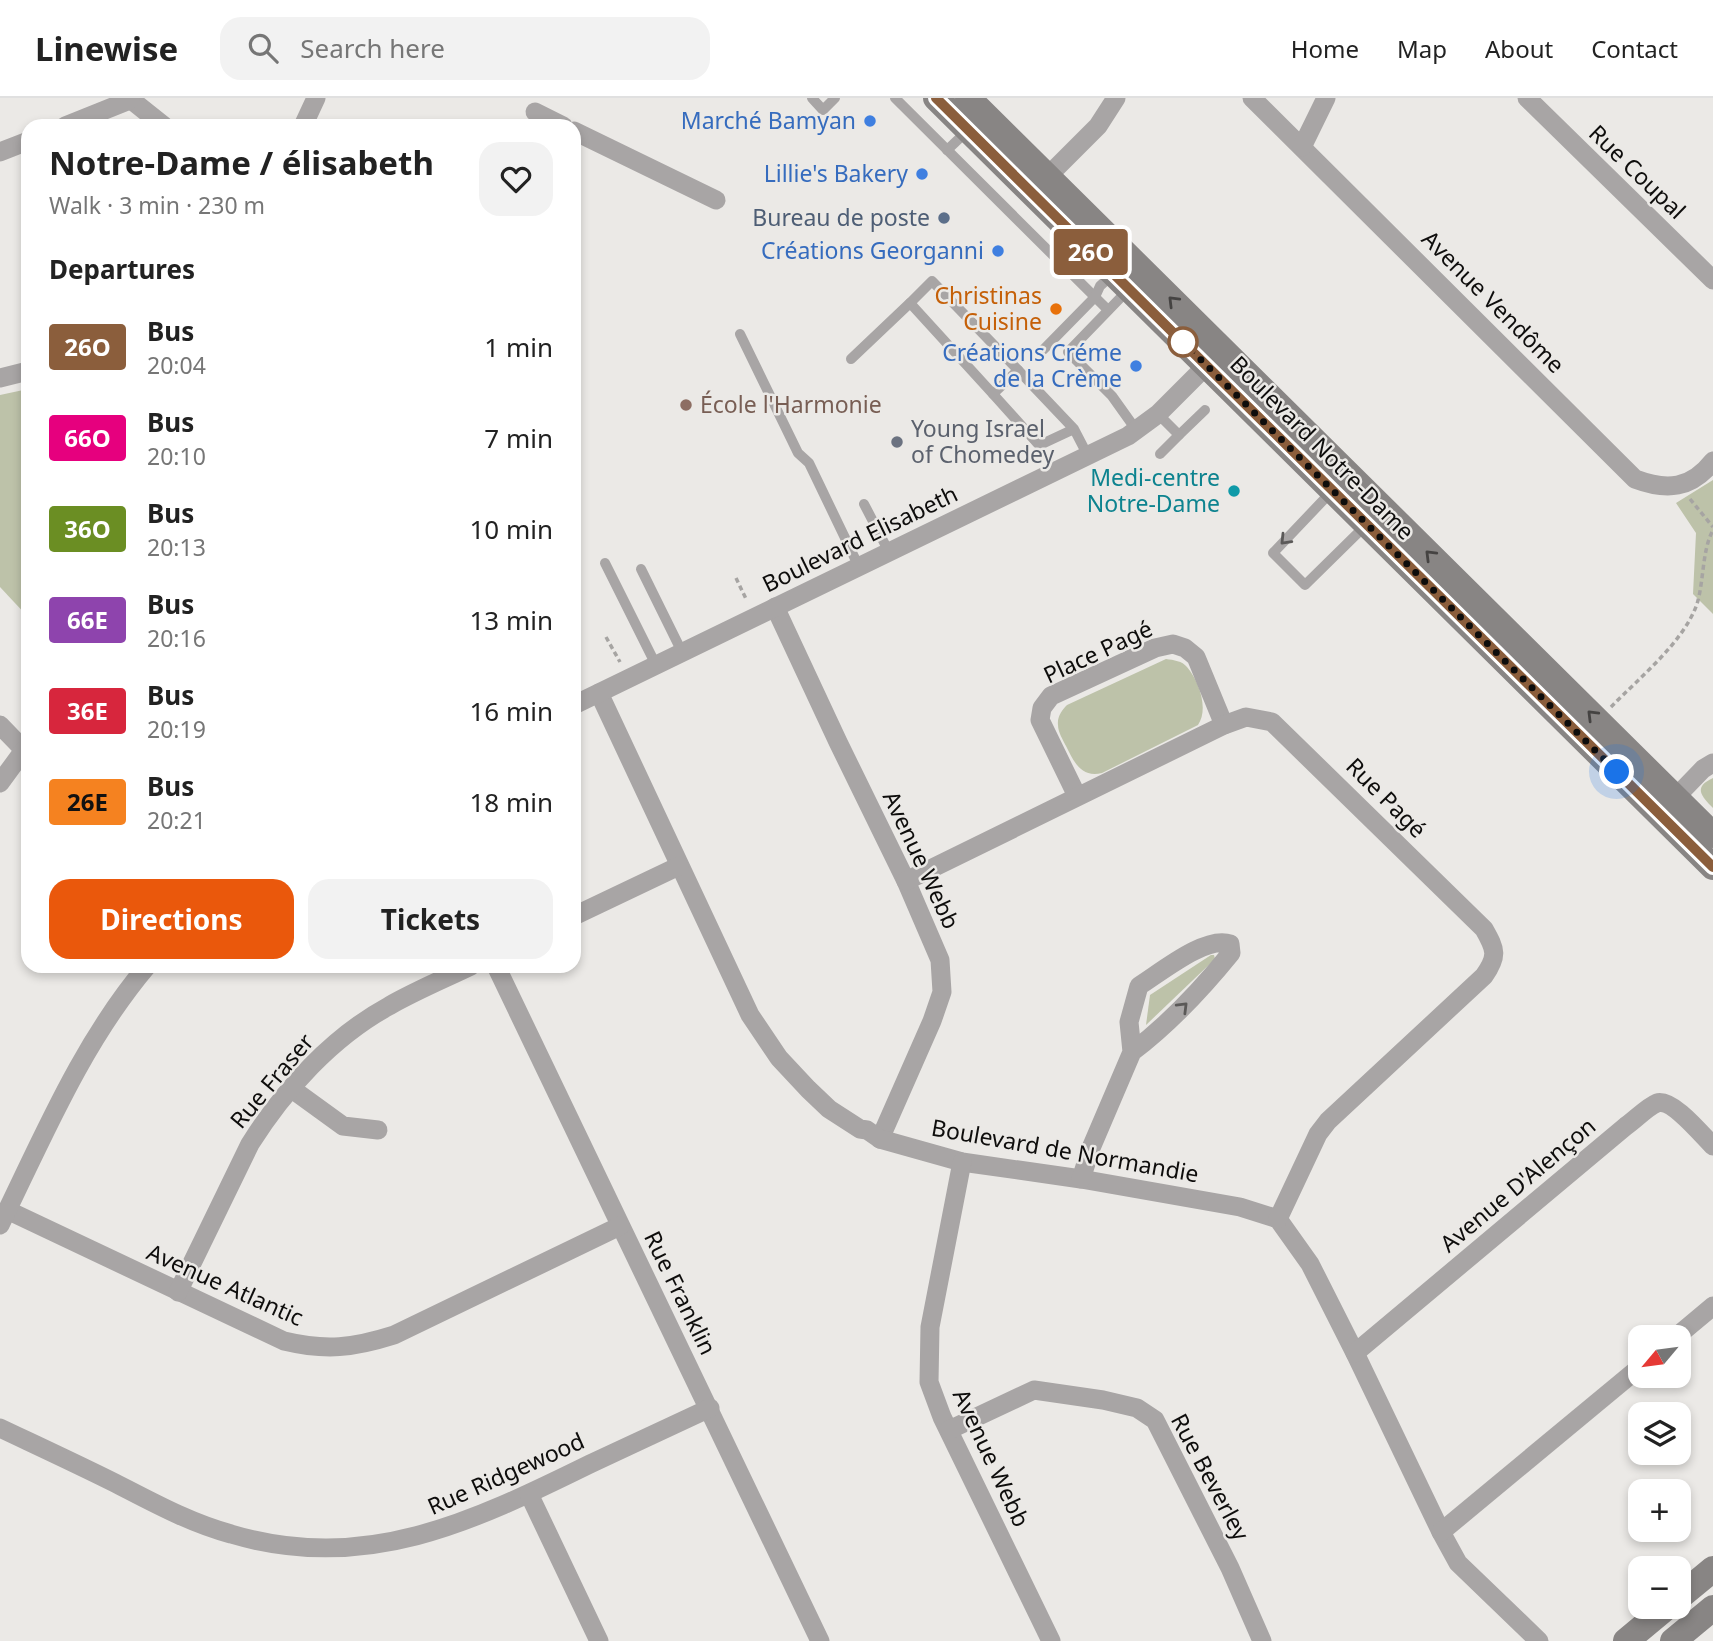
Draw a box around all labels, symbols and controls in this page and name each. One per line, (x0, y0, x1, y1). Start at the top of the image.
search box (220, 17, 710, 80)
text: Linewise (35, 26, 178, 71)
icon: search (244, 29, 282, 67)
text: Search here (300, 30, 445, 66)
text: Home (1291, 32, 1359, 65)
text: Map (1397, 32, 1447, 65)
text: About (1485, 32, 1553, 65)
text: Contact (1591, 32, 1678, 65)
place label: Marché Bamyan (681, 104, 856, 136)
marker: Marché Bamyan (862, 113, 878, 129)
street label: Rue Coupal (1582, 117, 1693, 226)
text: Notre-Dame / élisabeth (49, 140, 434, 185)
button: heart (479, 142, 553, 216)
place label: Lillie's Bakery (764, 157, 908, 189)
marker: Lillie's Bakery (914, 166, 930, 182)
text: Walk · 3 min · 230 m (49, 189, 265, 221)
place label: Bureau de poste (752, 201, 930, 233)
marker: Bureau de poste (936, 210, 952, 226)
street label: Avenue Vendôme (1415, 223, 1572, 380)
line badge: 26O (1051, 229, 1131, 275)
place label: Créations Georganni (761, 234, 984, 266)
text: 26O (1068, 235, 1114, 268)
marker: Créations Georganni (990, 243, 1006, 259)
text: Departures (49, 251, 195, 287)
place label: Christinas Cuisine (934, 279, 1042, 337)
one-way arrow (1169, 297, 1182, 310)
marker: Christinas Cuisine (1048, 301, 1064, 317)
text: Bus (147, 313, 194, 349)
unlabelled marker (1168, 327, 1198, 357)
text: 1 min (484, 329, 553, 365)
text: 26O (64, 330, 111, 363)
place label: Créations Créme de la Crème (942, 336, 1122, 394)
street label: Boulevard Notre-Dame (1224, 348, 1422, 546)
text: 20:04 (147, 349, 206, 381)
marker: Créations Créme de la Crème (1128, 358, 1144, 374)
place label: École l'Harmonie (700, 388, 882, 420)
marker: École l'Harmonie (678, 397, 694, 413)
text: Bus (147, 404, 194, 440)
place label: Young Israel of Chomedey (911, 412, 1055, 470)
text: 7 min (484, 420, 553, 456)
text: 66O (64, 421, 111, 454)
marker: Young Israel of Chomedey (889, 434, 905, 450)
text: 20:10 (147, 440, 206, 472)
place label: Medi-centre Notre-Dame (1087, 461, 1220, 519)
street label: Boulevard Elisabeth (757, 477, 963, 599)
marker: Medi-centre Notre-Dame (1226, 483, 1242, 499)
text: Bus (147, 495, 194, 531)
text: 10 min (469, 511, 553, 547)
text: 36O (64, 512, 111, 545)
text: 20:13 (147, 531, 206, 563)
one-way arrow (1281, 532, 1294, 545)
one-way arrow (1425, 551, 1438, 564)
text: Bus (147, 586, 194, 622)
text: 13 min (469, 602, 553, 638)
text: 66E (67, 603, 108, 636)
street label: Place Pagé (1038, 612, 1157, 690)
text: 20:16 (147, 622, 206, 654)
text: Bus (147, 677, 194, 713)
text: 16 min (469, 693, 553, 729)
text: 36E (67, 694, 108, 727)
one-way arrow (1588, 710, 1601, 723)
text: 20:19 (147, 713, 206, 745)
street label: Rue Pagé (1340, 750, 1434, 844)
your location (1599, 754, 1634, 789)
text: Bus (147, 768, 194, 804)
text: 18 min (469, 784, 553, 820)
text: 26E (67, 785, 108, 818)
street label: Avenue Webb (876, 785, 968, 934)
text: 20:21 (147, 804, 206, 836)
button: Directions (49, 879, 294, 959)
button: Tickets (308, 879, 553, 959)
one-way arrow (1175, 1003, 1187, 1015)
street label: Rue Fraser (222, 1026, 321, 1135)
street label: Avenue D'Alençon (1433, 1110, 1602, 1259)
street label: Boulevard de Normandie (929, 1111, 1201, 1189)
street label: Rue Franklin (637, 1225, 725, 1360)
street label: Avenue Atlantic (142, 1235, 309, 1333)
north arrow (1628, 1325, 1690, 1388)
map controls (1628, 1325, 1691, 1619)
street label: Avenue Webb (946, 1383, 1038, 1532)
button: layers (1628, 1402, 1691, 1465)
street label: Rue Beverley (1164, 1408, 1258, 1546)
street label: Rue Ridgewood (422, 1424, 589, 1522)
button: + (1628, 1479, 1691, 1542)
button: − (1628, 1556, 1691, 1619)

